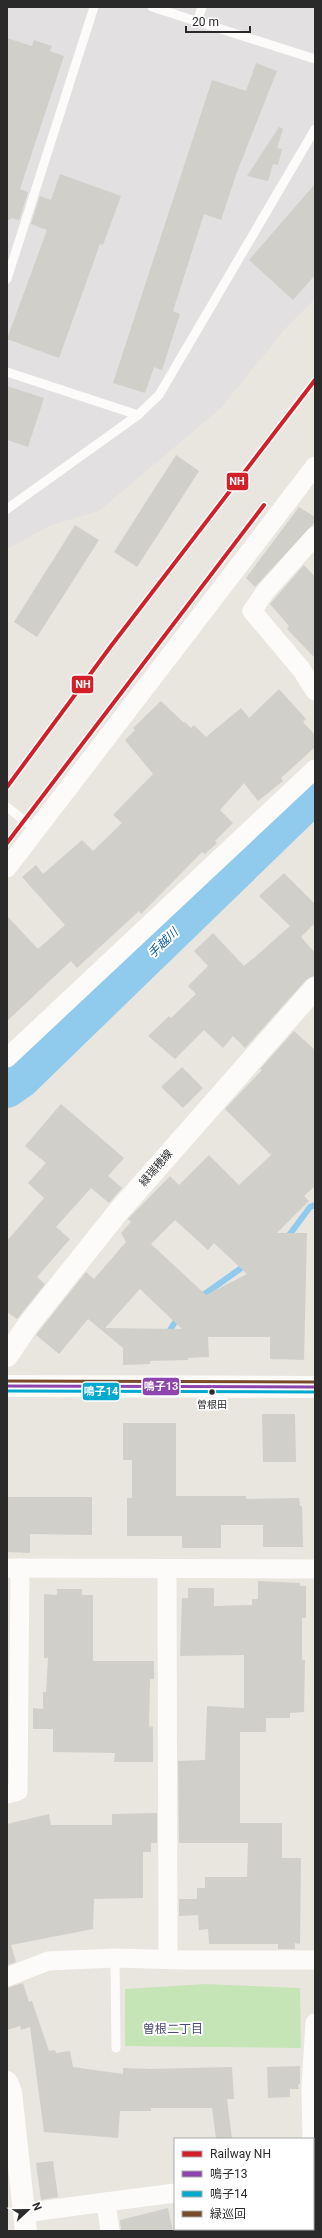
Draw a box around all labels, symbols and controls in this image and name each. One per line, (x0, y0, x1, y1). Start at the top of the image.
scale bar (186, 8, 250, 34)
text: 20 m (192, 15, 219, 29)
line badge: NH (226, 472, 249, 491)
text: NH (229, 475, 245, 488)
line badge: NH (71, 675, 94, 694)
text: NH (75, 678, 91, 691)
water label: 手越川 (145, 924, 182, 961)
street label: 緑瑞穂線 (137, 1147, 175, 1189)
line badge: 鳴子13 (142, 1377, 180, 1396)
text: 鳴子13 (144, 1380, 178, 1393)
line badge: 鳴子14 (82, 1382, 120, 1401)
text: 鳴子14 (84, 1385, 119, 1398)
marker: 曽根田 (207, 1387, 217, 1397)
place label: 曽根田 (197, 1399, 227, 1410)
district label: 曽根二丁目 (143, 2022, 203, 2036)
legend (174, 2138, 314, 2230)
text: Railway NH (210, 2147, 271, 2161)
text: 鳴子13 (210, 2167, 248, 2181)
text: 鳴子14 (210, 2187, 248, 2201)
north arrow (8, 2190, 48, 2230)
text: N (29, 2200, 44, 2213)
text: 緑巡回 (210, 2207, 246, 2221)

